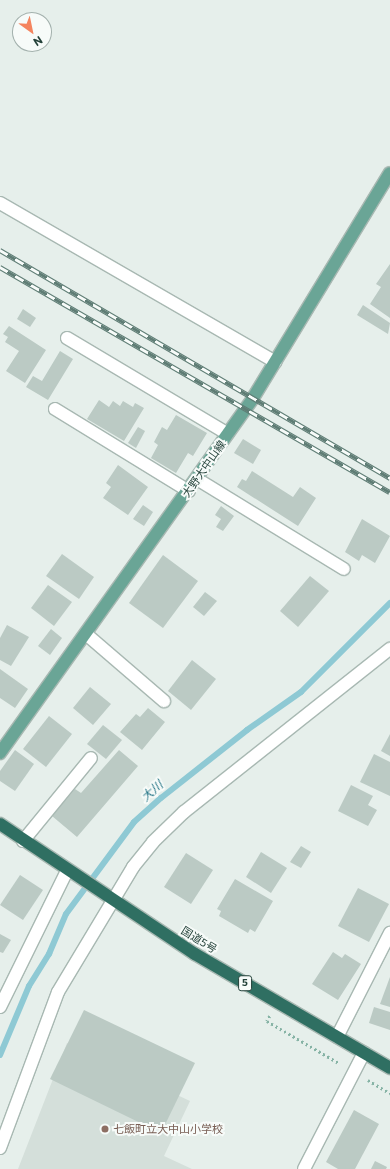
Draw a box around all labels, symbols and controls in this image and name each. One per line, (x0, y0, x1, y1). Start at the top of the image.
north arrow (12, 12, 52, 52)
text: N (31, 34, 45, 49)
street label: 大野大中山線 (180, 438, 228, 500)
water label: 大川 (138, 778, 166, 804)
street label: 国道5号 (179, 924, 219, 956)
road number: 5 (238, 975, 252, 991)
place label: 七飯町立大中山小学校 (113, 1122, 223, 1136)
marker: 七飯町立大中山小学校 (100, 1124, 110, 1134)

